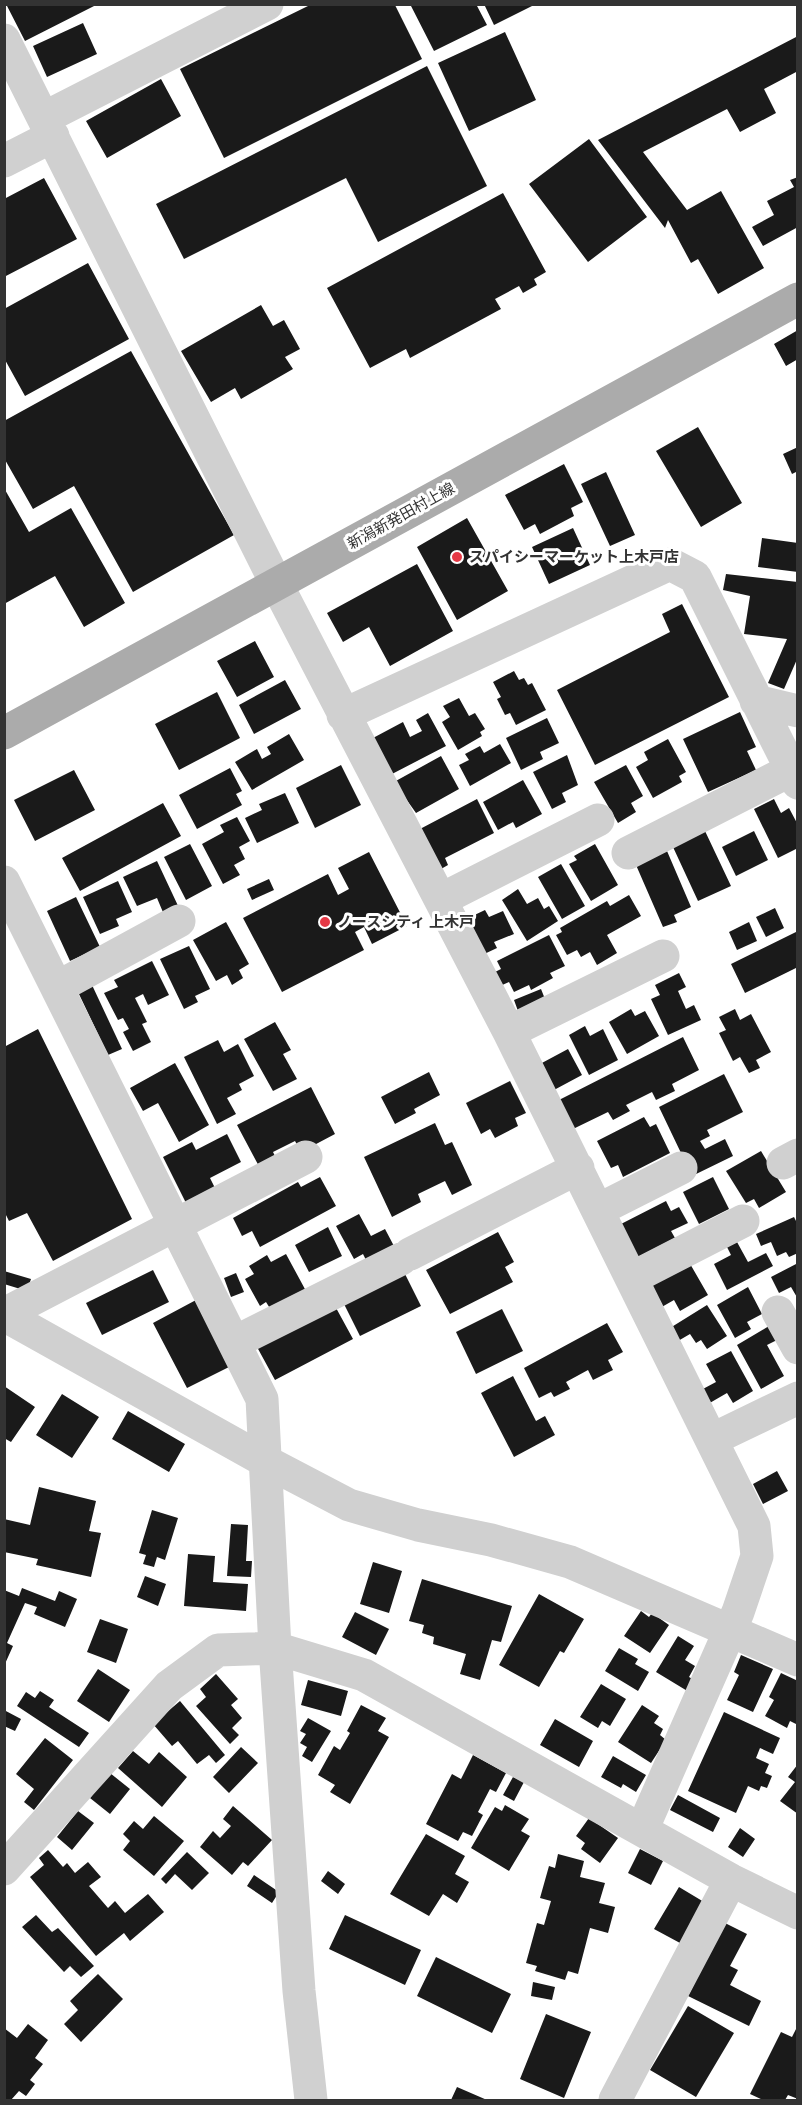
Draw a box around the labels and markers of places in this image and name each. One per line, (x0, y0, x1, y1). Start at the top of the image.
place label: スパイシーマーケット上木戸店 (469, 548, 679, 566)
marker: スパイシーマーケット上木戸店 (450, 550, 464, 564)
place label: ノースシティ 上木戸 (337, 913, 474, 931)
marker: ノースシティ 上木戸 (318, 915, 332, 929)

